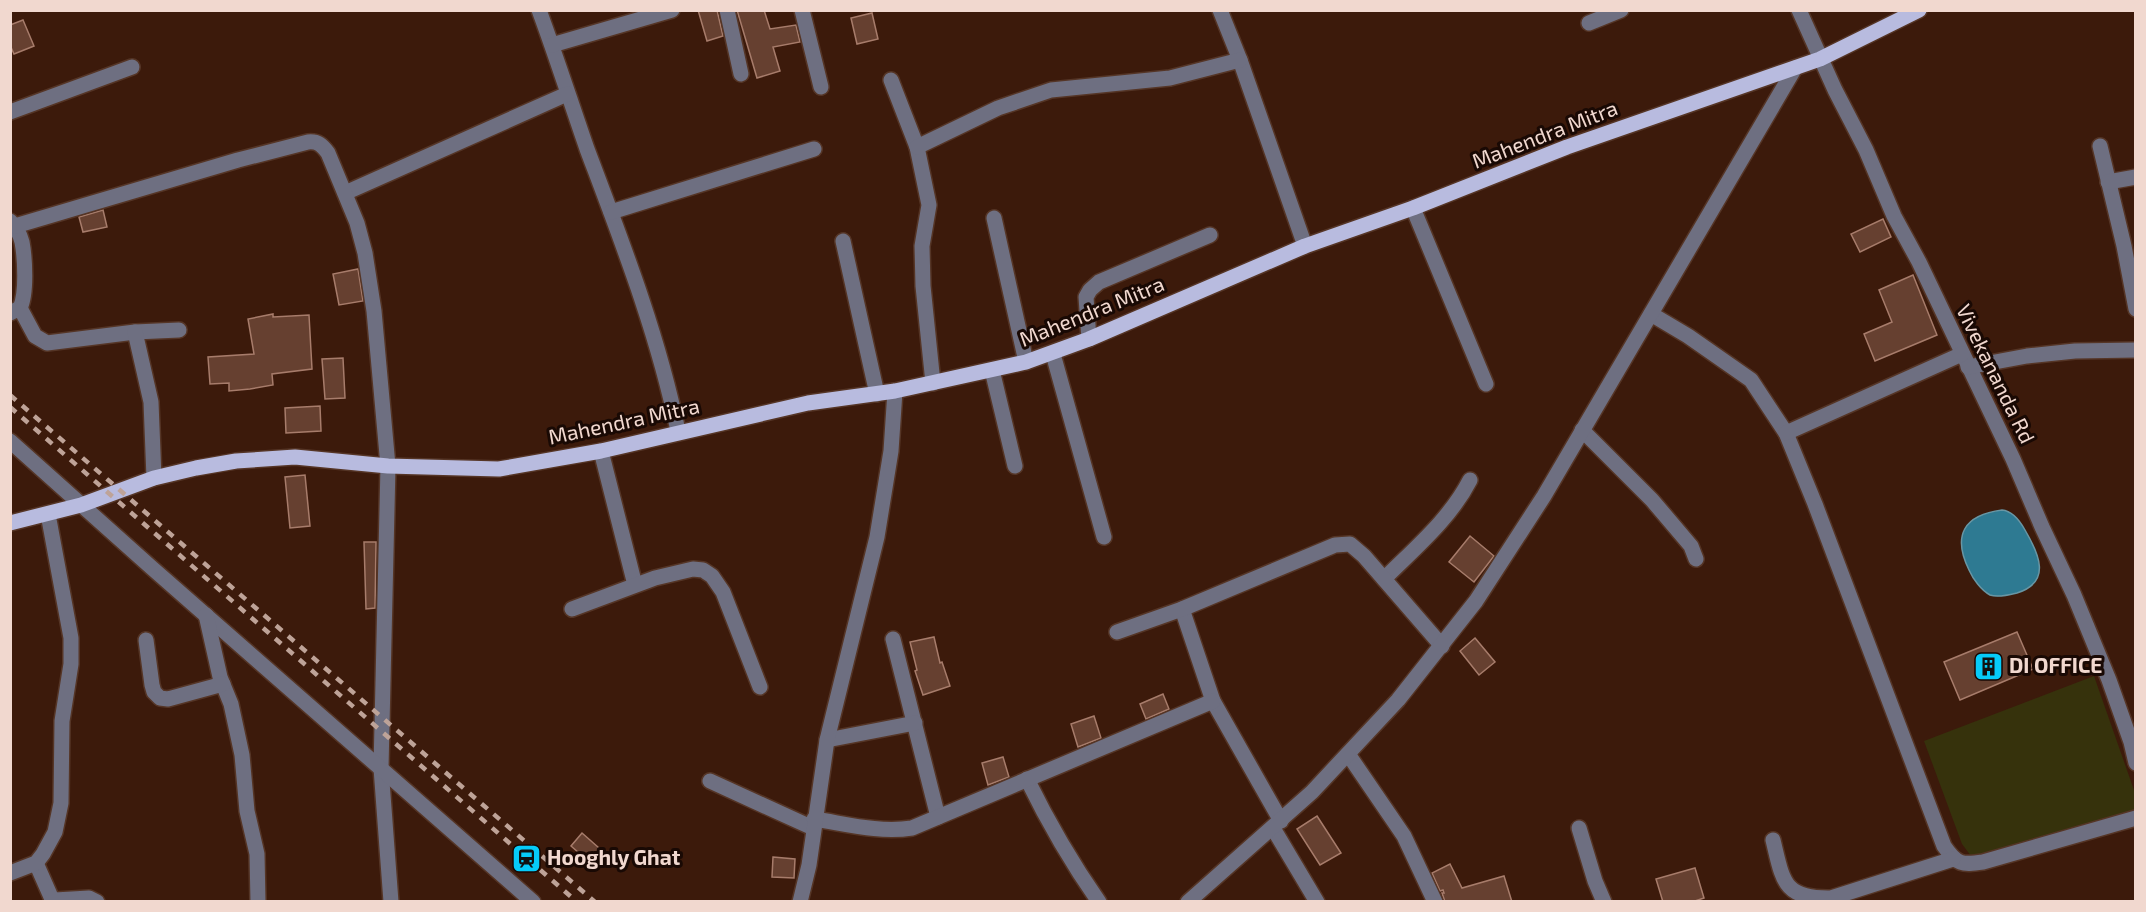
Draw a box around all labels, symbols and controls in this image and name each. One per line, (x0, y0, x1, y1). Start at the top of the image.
street label: Mahendra Mitra (1468, 94, 1621, 173)
street label: Mahendra Mitra (1015, 270, 1167, 351)
street label: Vivekananda Rd (1952, 300, 2041, 447)
street label: Mahendra Mitra (546, 392, 702, 449)
building icon: DI OFFICE (1972, 650, 2004, 682)
place label: DI OFFICE (2009, 652, 2102, 677)
station icon: Hooghly Ghat (510, 842, 542, 874)
place label: Hooghly Ghat (547, 844, 681, 870)

